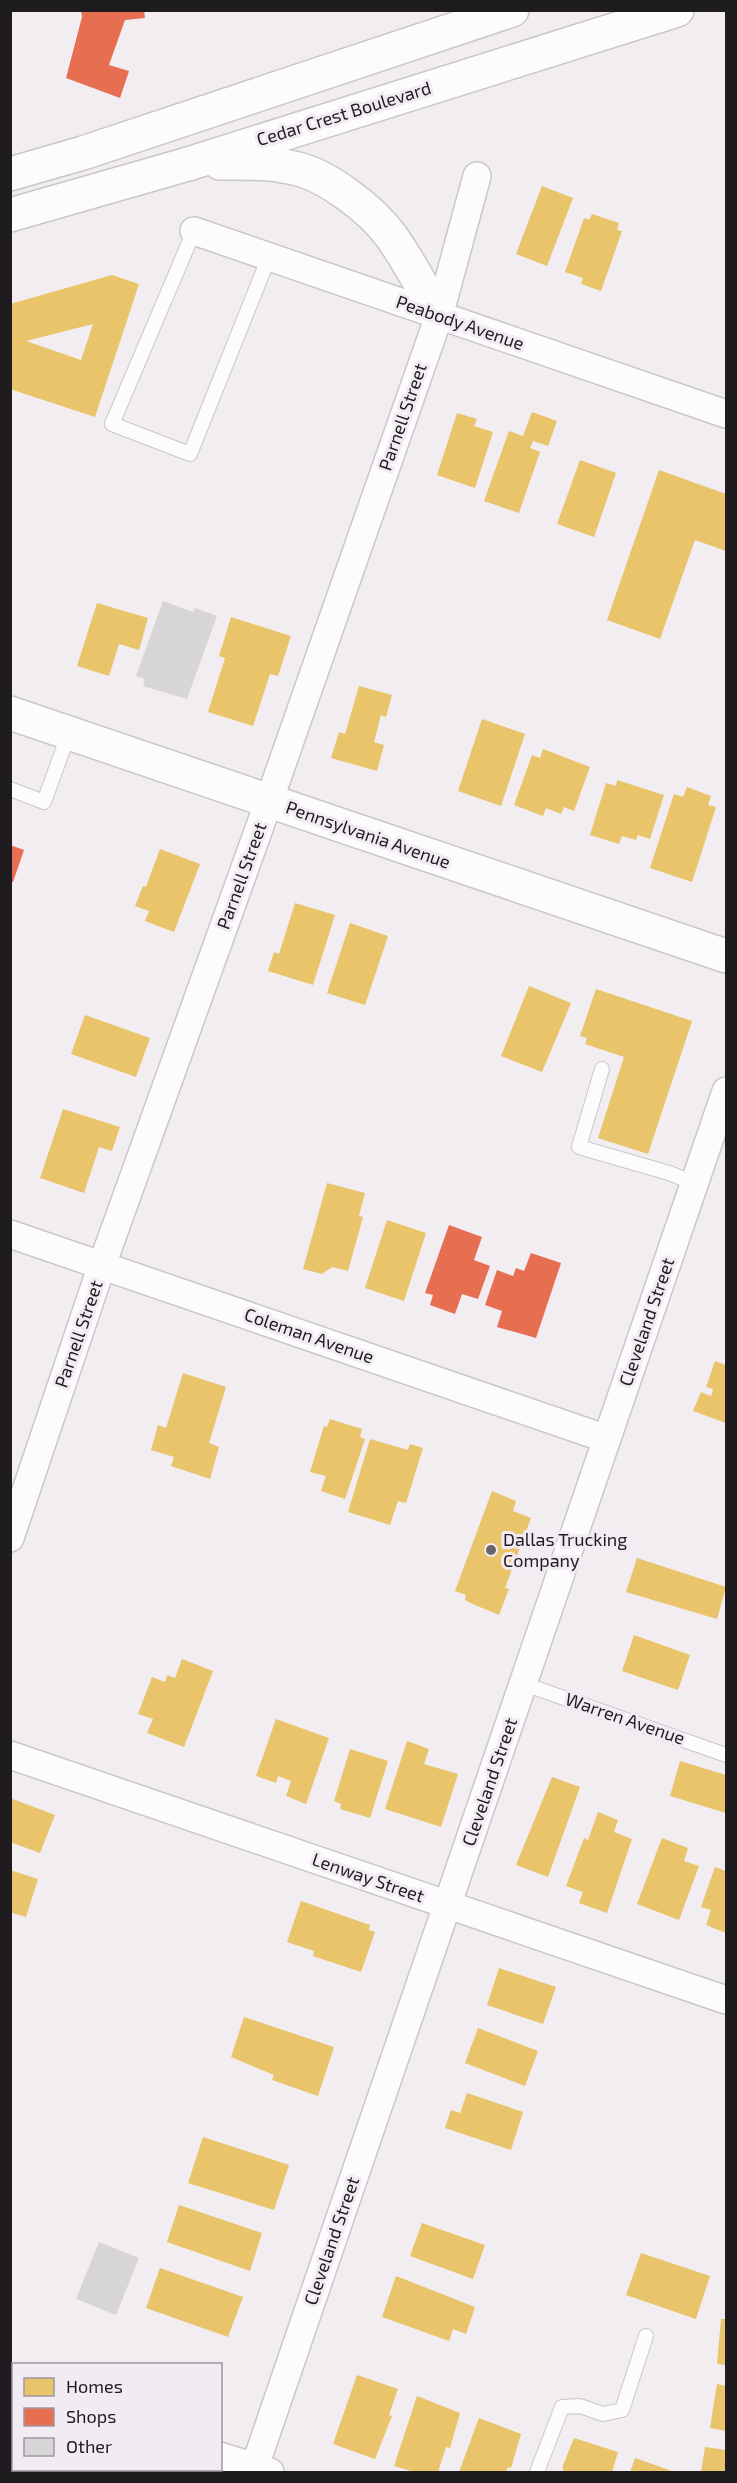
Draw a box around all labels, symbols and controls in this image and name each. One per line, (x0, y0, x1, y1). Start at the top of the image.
street label: Cedar Crest Boulevard (254, 76, 434, 150)
street label: Peabody Avenue (393, 290, 527, 354)
street label: Parnell Street (373, 360, 431, 473)
street label: Pennsylvania Avenue (283, 796, 454, 873)
street label: Parnell Street (212, 819, 271, 932)
street label: Cleveland Street (614, 1254, 678, 1389)
street label: Parnell Street (49, 1277, 107, 1390)
street label: Coleman Avenue (242, 1303, 377, 1368)
place label: Dallas Trucking Company (503, 1528, 627, 1571)
marker: Dallas Trucking Company (484, 1543, 498, 1557)
street label: Warren Avenue (563, 1687, 688, 1749)
street label: Cleveland Street (457, 1714, 521, 1849)
street label: Lenway Street (309, 1848, 427, 1907)
street label: Cleveland Street (299, 2173, 363, 2308)
legend (12, 2363, 222, 2471)
text: Homes (66, 2375, 123, 2397)
text: Shops (66, 2405, 116, 2427)
text: Other (66, 2435, 112, 2457)

